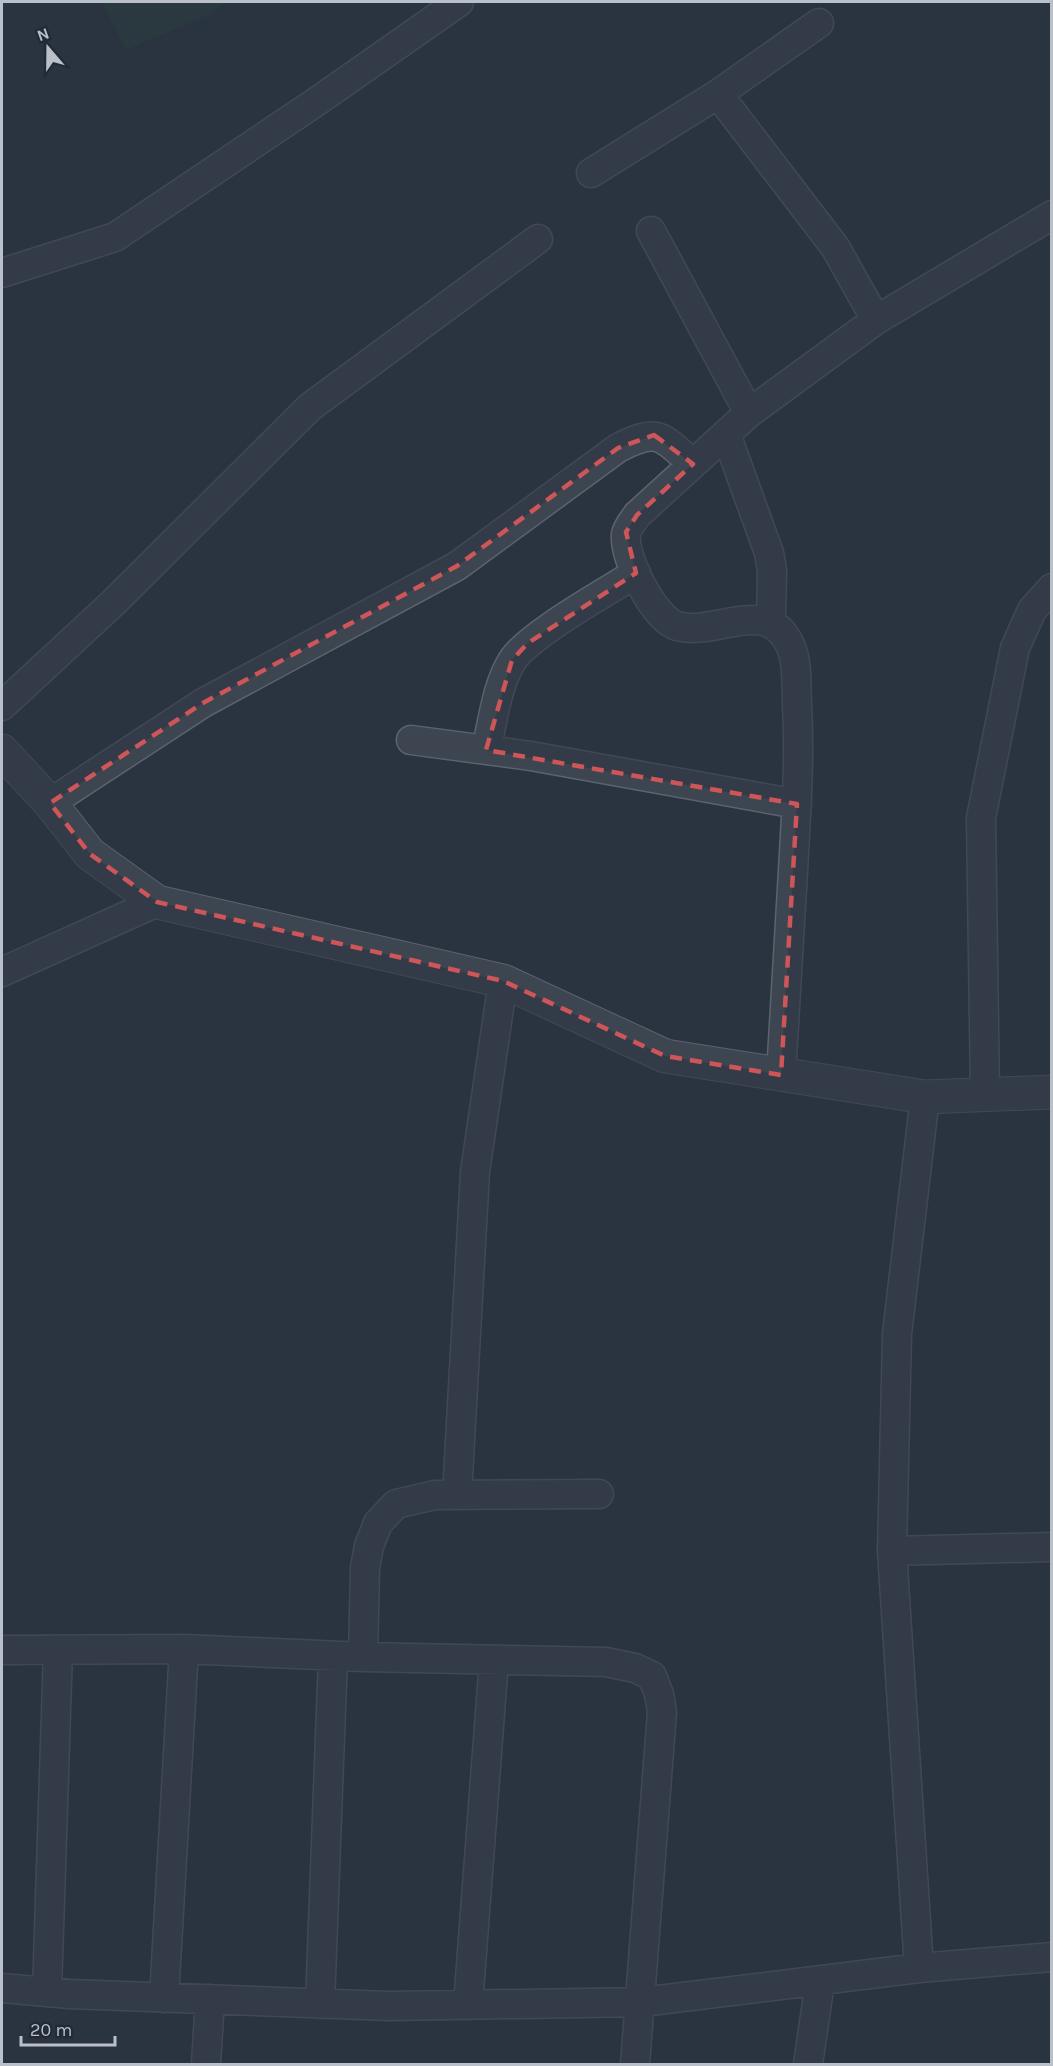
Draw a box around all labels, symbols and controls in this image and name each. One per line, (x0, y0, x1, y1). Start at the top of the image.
north arrow (18, 18, 78, 78)
text: N (34, 23, 52, 45)
scale bar (21, 2009, 116, 2047)
text: 20 m (30, 2019, 72, 2041)

